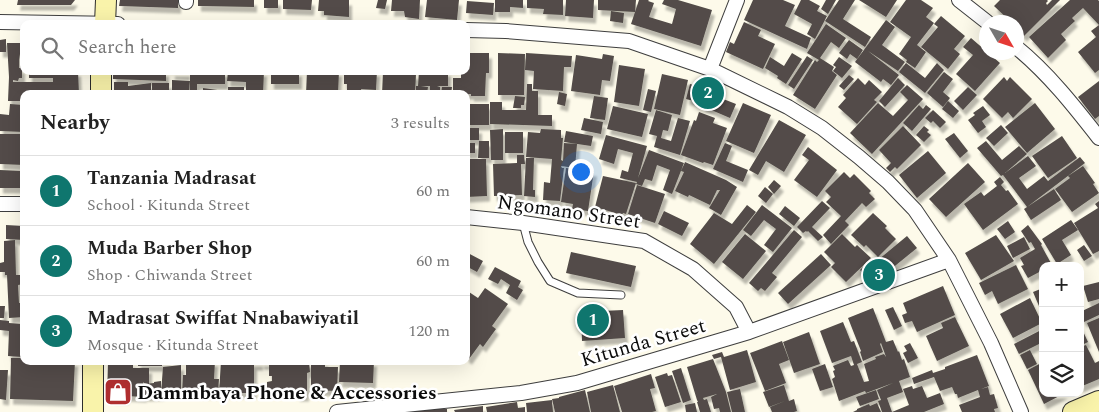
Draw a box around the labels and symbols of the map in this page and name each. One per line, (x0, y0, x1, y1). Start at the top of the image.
north arrow (979, 15, 1024, 60)
pin: 2 (692, 74, 724, 112)
your location (568, 159, 594, 185)
street label: Ngomano Street (495, 187, 642, 237)
pin: 3 (863, 256, 895, 294)
pin: 1 (577, 301, 609, 339)
street label: Kitunda Street (577, 311, 709, 375)
shop icon: Dammbaya Phone & Accessories (103, 377, 133, 407)
place label: Dammbaya Phone & Accessories (137, 378, 437, 408)

